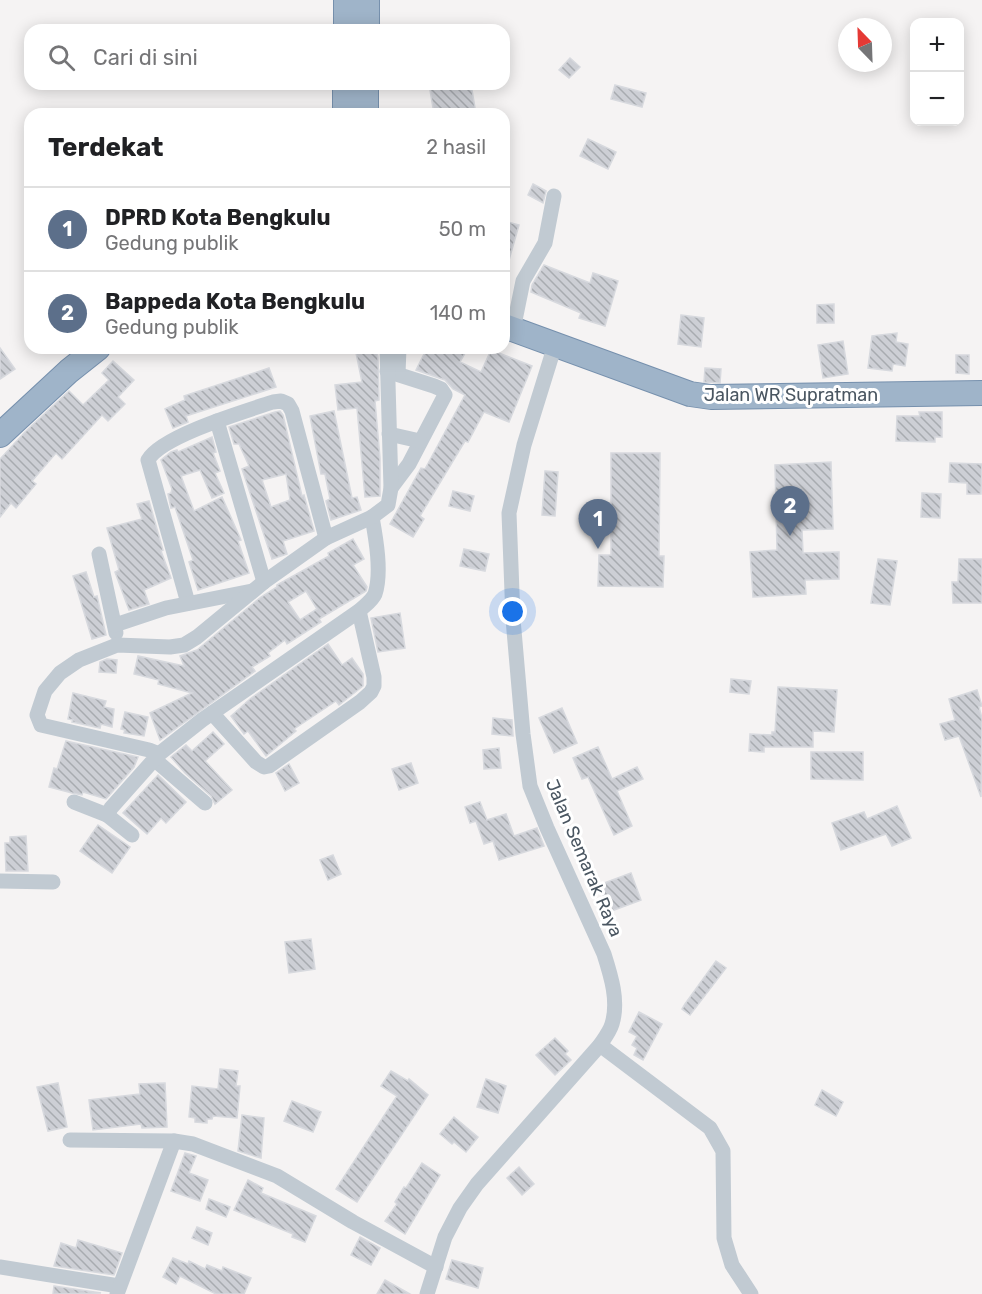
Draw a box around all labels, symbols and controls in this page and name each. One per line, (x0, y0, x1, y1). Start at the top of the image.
north arrow (838, 18, 892, 72)
map controls (910, 18, 964, 126)
button: + (910, 18, 964, 72)
search box (24, 24, 510, 90)
icon: search (45, 41, 78, 74)
text: Cari di sini (93, 44, 198, 71)
button: − (910, 72, 964, 126)
text: Terdekat (48, 132, 163, 163)
text: 2 hasil (426, 135, 486, 159)
text: DPRD Kota Bengkulu (105, 204, 331, 231)
text: 1 (63, 217, 72, 241)
text: 50 m (439, 217, 486, 241)
text: Gedung publik (105, 231, 239, 255)
text: Bappeda Kota Bengkulu (105, 288, 365, 315)
text: 2 (61, 301, 74, 325)
text: 140 m (430, 301, 486, 325)
text: Gedung publik (105, 315, 239, 339)
street label: Jalan WR Supratman (704, 384, 878, 406)
pin: 2 (770, 486, 810, 536)
pin: 1 (578, 500, 618, 549)
your location (498, 597, 527, 626)
street label: Jalan Semarak Raya (541, 776, 627, 940)

